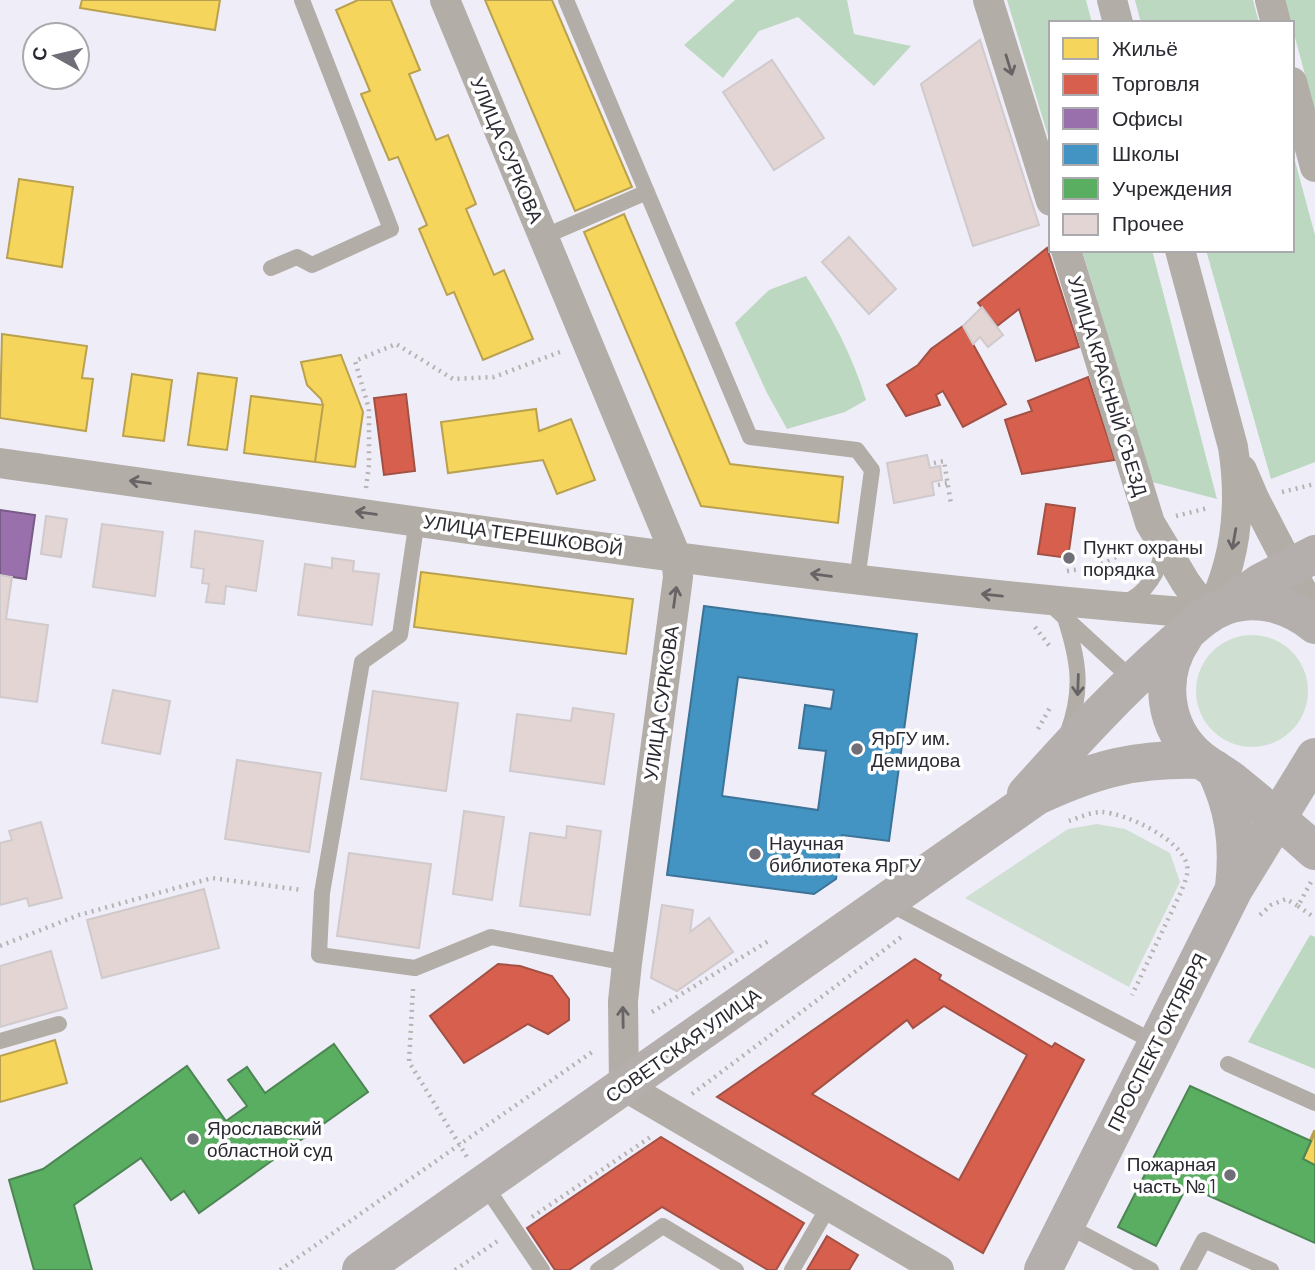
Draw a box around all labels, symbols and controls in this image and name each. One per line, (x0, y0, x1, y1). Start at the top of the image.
north arrow (21, 21, 91, 91)
legend (1049, 21, 1294, 252)
text: Жильё (1112, 35, 1178, 60)
text: С (26, 45, 51, 62)
one-way arrow (1003, 54, 1016, 76)
text: Торговля (1112, 70, 1200, 95)
street label: УЛИЦА СУРКОВА (466, 73, 549, 227)
text: Офисы (1112, 105, 1183, 130)
text: Школы (1112, 140, 1179, 165)
text: Учреждения (1112, 175, 1232, 200)
text: Прочее (1112, 210, 1184, 235)
street label: УЛИЦА КРАСНЫЙ СЪЕЗД (1064, 273, 1153, 499)
one-way arrow (129, 476, 152, 489)
one-way arrow (355, 507, 378, 520)
street label: УЛИЦА ТЕРЕШКОВОЙ (422, 509, 624, 560)
one-way arrow (1227, 527, 1240, 550)
place label: Пункт охраны порядка (1083, 535, 1203, 580)
marker: Пункт охраны порядка (1061, 550, 1077, 566)
one-way arrow (810, 569, 832, 582)
one-way arrow (669, 587, 682, 609)
one-way arrow (981, 588, 1004, 601)
street label: УЛИЦА СУРКОВА (638, 624, 683, 782)
one-way arrow (1071, 673, 1084, 696)
place label: ЯрГУ им. Демидова (871, 726, 961, 771)
marker: ЯрГУ им. Демидова (849, 741, 865, 757)
place label: Научная библиотека ЯрГУ (769, 831, 922, 876)
marker: Научная библиотека ЯрГУ (747, 846, 763, 862)
street label: ПРОСПЕКТ ОКТЯБРЯ (1102, 949, 1211, 1135)
street label: СОВЕТСКАЯ УЛИЦА (601, 982, 765, 1107)
one-way arrow (616, 1006, 630, 1029)
place label: Ярославский областной суд (207, 1116, 332, 1161)
marker: Ярославский областной суд (185, 1131, 201, 1147)
place label: Пожарная часть № 1 (1127, 1152, 1216, 1197)
marker: Пожарная часть № 1 (1222, 1167, 1238, 1183)

